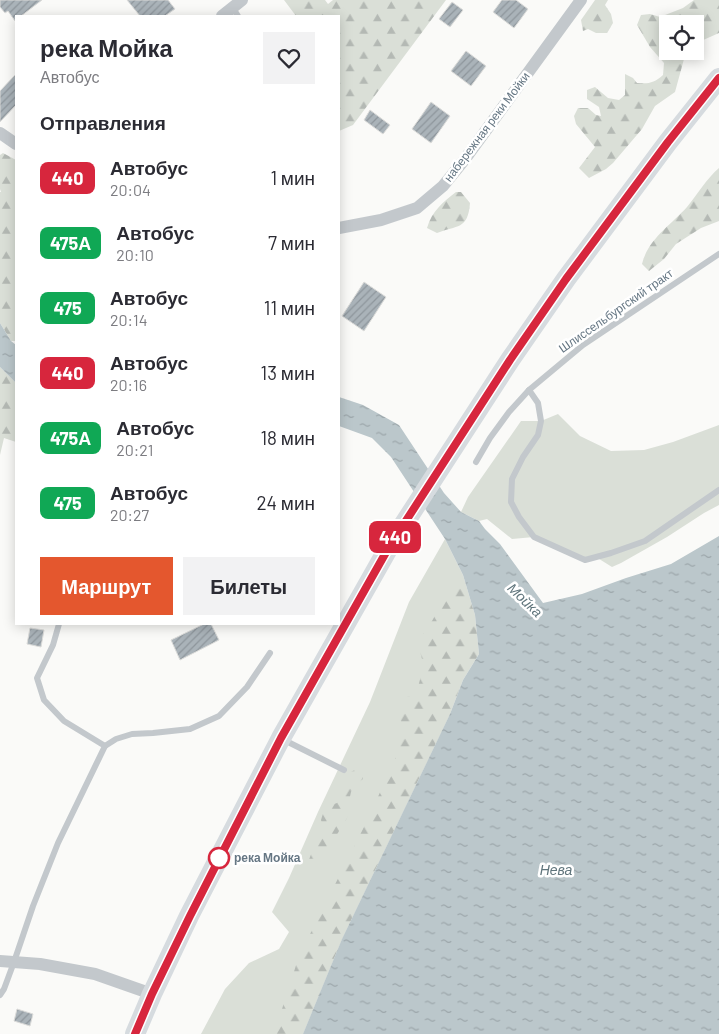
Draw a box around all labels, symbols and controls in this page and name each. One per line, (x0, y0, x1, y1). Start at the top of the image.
map controls (659, 15, 704, 60)
button: locate (659, 15, 704, 60)
button: heart (263, 32, 315, 84)
text: река Мойка (40, 33, 173, 62)
text: Автобус (40, 67, 100, 86)
street label: набережная реки Мойки (440, 69, 533, 184)
text: Отправления (40, 111, 166, 134)
text: Автобус (110, 156, 188, 179)
text: 1 мин (270, 166, 315, 189)
text: 440 (51, 167, 84, 189)
text: 20:04 (110, 180, 151, 199)
text: Автобус (116, 221, 194, 244)
text: 7 мин (268, 231, 315, 254)
text: 475А (50, 232, 91, 254)
text: 20:10 (116, 245, 154, 264)
street label: Шлиссельбургский тракт (556, 265, 676, 356)
text: Автобус (110, 286, 188, 309)
text: 11 мин (264, 296, 315, 319)
text: 475 (53, 297, 82, 319)
text: 20:14 (110, 310, 147, 329)
text: Автобус (110, 351, 188, 374)
text: 13 мин (261, 361, 315, 384)
text: 440 (51, 362, 84, 384)
text: 20:16 (110, 375, 147, 394)
text: Автобус (116, 416, 194, 439)
text: 18 мин (260, 426, 315, 449)
text: 475А (50, 427, 91, 449)
text: 20:21 (116, 440, 153, 459)
text: Автобус (110, 481, 188, 504)
text: 24 мин (256, 491, 315, 514)
text: 475 (53, 492, 82, 514)
text: 20:27 (110, 505, 149, 524)
line badge: 440 (366, 521, 424, 553)
text: 440 (379, 526, 411, 548)
button: Маршрут (40, 557, 173, 615)
button: Билеты (183, 557, 315, 615)
water label: Мойка (504, 579, 546, 620)
marker: река Мойка (208, 847, 230, 869)
place label: река Мойка (234, 850, 301, 865)
water label: Нева (540, 861, 573, 878)

